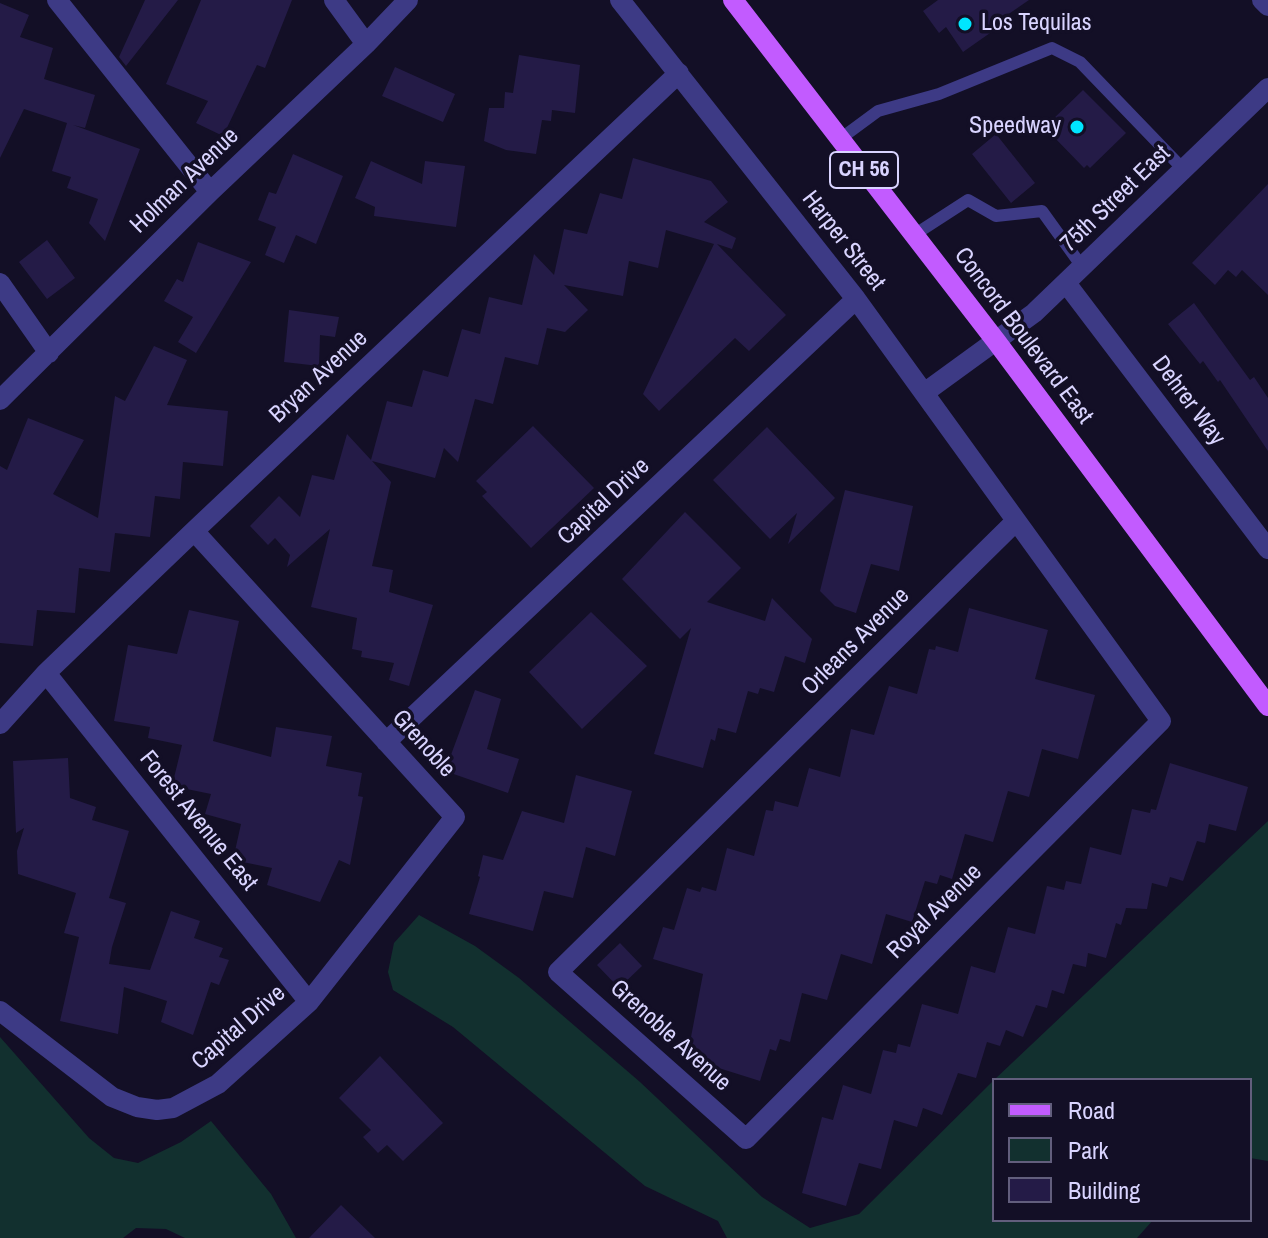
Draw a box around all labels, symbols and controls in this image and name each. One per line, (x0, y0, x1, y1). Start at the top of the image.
place label: Los Tequilas (981, 10, 1091, 38)
marker: Los Tequilas (956, 15, 974, 33)
place label: Speedway (969, 113, 1061, 141)
marker: Speedway (1068, 118, 1086, 136)
street label: Holman Avenue (125, 122, 245, 240)
street label: 75th Street East (1055, 140, 1177, 258)
road number: CH 56 (830, 152, 898, 188)
street label: Harper Street (795, 186, 891, 296)
street label: Concord Boulevard East (947, 242, 1099, 430)
street label: Bryan Avenue (264, 324, 374, 430)
street label: Dehrer Way (1145, 351, 1231, 451)
street label: Capital Drive (552, 452, 656, 552)
street label: Orleans Avenue (796, 582, 916, 702)
street label: Grenoble (385, 704, 461, 784)
street label: Forest Avenue East (133, 745, 263, 897)
street label: Royal Avenue (882, 859, 988, 965)
street label: Grenoble Avenue (604, 974, 736, 1098)
street label: Capital Drive (186, 979, 292, 1077)
legend (992, 1078, 1252, 1222)
text: Road (1068, 1094, 1115, 1126)
text: Park (1068, 1134, 1108, 1166)
text: Building (1068, 1174, 1140, 1206)

